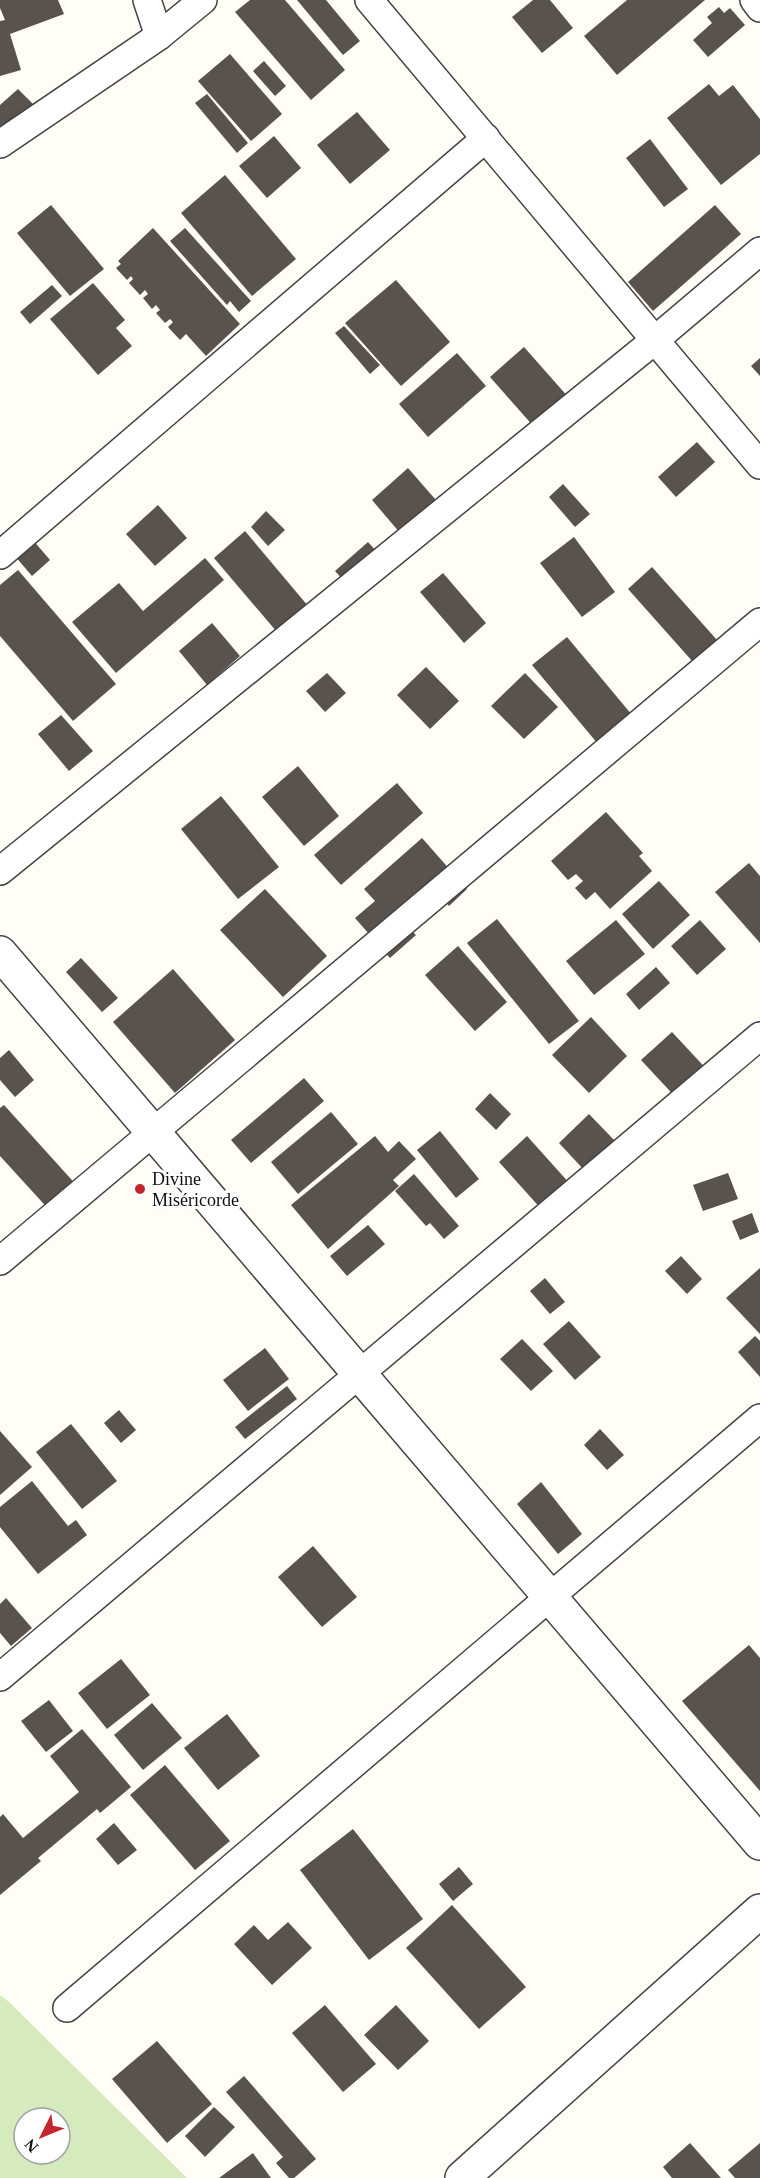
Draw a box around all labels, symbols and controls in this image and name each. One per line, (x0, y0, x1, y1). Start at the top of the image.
place label: Divine Miséricorde (152, 1169, 239, 1210)
marker: Divine Miséricorde (133, 1182, 147, 1196)
north arrow (12, 2106, 72, 2166)
text: N (21, 2136, 42, 2156)

